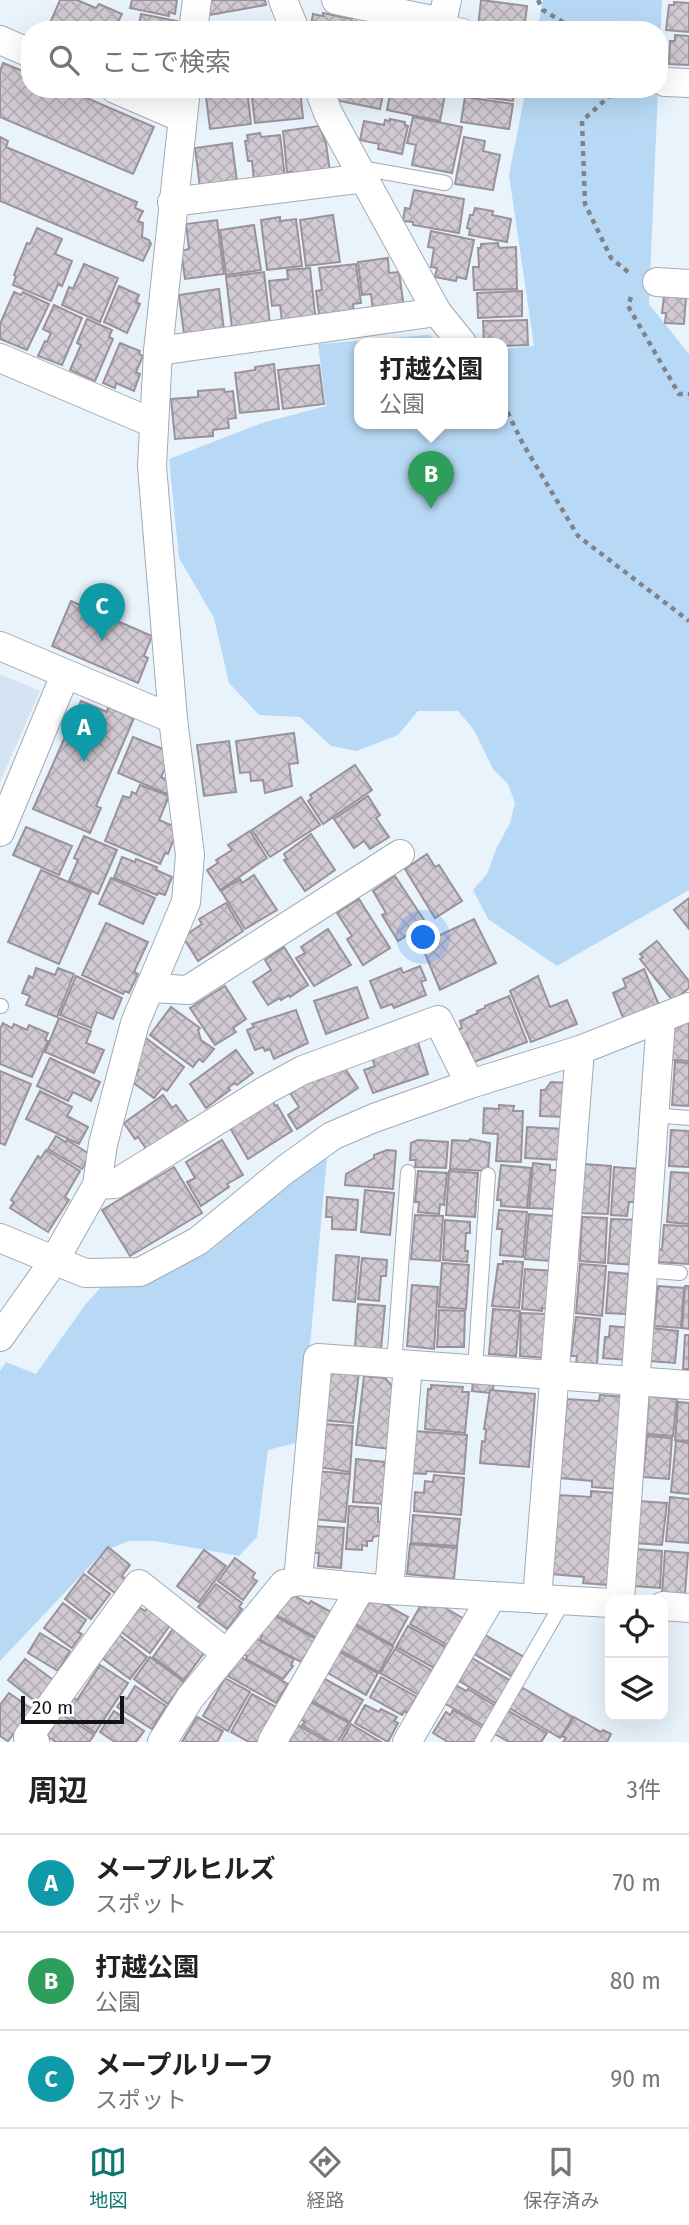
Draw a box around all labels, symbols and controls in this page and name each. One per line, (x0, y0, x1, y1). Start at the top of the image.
search box (21, 21, 668, 98)
icon: search (45, 41, 83, 79)
text: ここで検索 (101, 47, 231, 78)
popup (354, 338, 508, 429)
text: 打越公園 (379, 354, 483, 385)
text: 公園 (379, 390, 425, 418)
pin: B (408, 451, 454, 509)
pin: C (79, 583, 125, 641)
pin: A (61, 704, 107, 762)
your location (406, 920, 440, 954)
map controls (605, 1595, 668, 1721)
button: locate (605, 1595, 668, 1658)
button: layers (605, 1658, 668, 1721)
scale bar (21, 1693, 124, 1725)
text: 20 m (32, 1696, 73, 1719)
text: 周辺 (28, 1773, 88, 1809)
text: 3件 (627, 1776, 661, 1804)
text: メープルヒルズ (95, 1854, 275, 1885)
text: A (44, 1869, 58, 1897)
text: 70 m (612, 1869, 661, 1897)
text: スポット (95, 1890, 187, 1918)
text: 打越公園 (95, 1952, 199, 1983)
text: B (44, 1967, 58, 1995)
text: 80 m (610, 1967, 661, 1995)
text: 公園 (95, 1988, 141, 2016)
text: メープルリーフ (95, 2050, 274, 2081)
text: C (44, 2065, 58, 2093)
text: 90 m (610, 2065, 661, 2093)
text: スポット (95, 2086, 187, 2114)
tab: 地図 (89, 2143, 128, 2212)
tab: 経路 (306, 2143, 345, 2212)
tab: 保存済み (523, 2143, 600, 2212)

